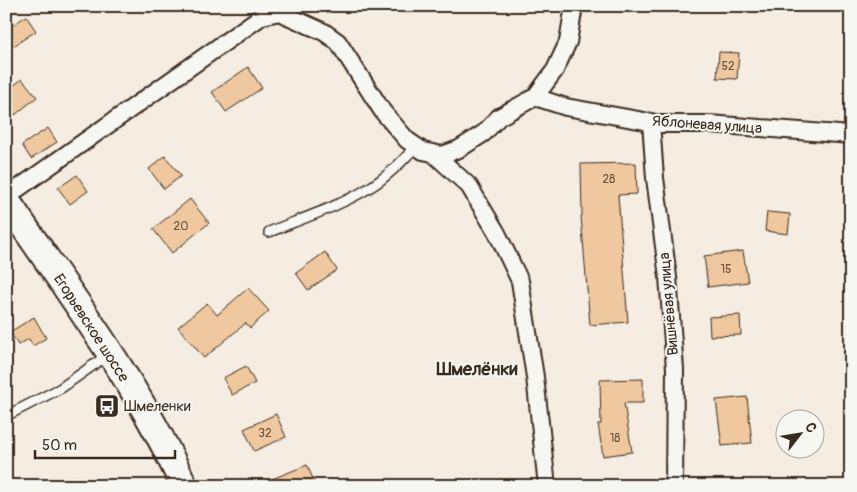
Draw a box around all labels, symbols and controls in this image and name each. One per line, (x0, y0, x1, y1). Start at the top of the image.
house number: 52 (721, 59, 735, 74)
street label: Яблоневая улица (651, 112, 763, 138)
house number: 28 (603, 172, 615, 187)
house number: 20 (174, 219, 188, 234)
street label: Вишнёвая улица (655, 252, 683, 356)
house number: 15 (720, 262, 732, 277)
street label: Егорьевское шоссе (49, 270, 133, 386)
district label: Шмелёнки (436, 358, 517, 381)
bus stop icon: Шмеленки (94, 393, 120, 419)
place label: Шмеленки (124, 397, 191, 416)
north arrow (774, 410, 824, 460)
text: С (801, 419, 820, 436)
house number: 32 (258, 426, 272, 441)
scale bar (35, 427, 175, 459)
house number: 18 (610, 431, 620, 446)
text: 50 m (42, 436, 77, 455)

